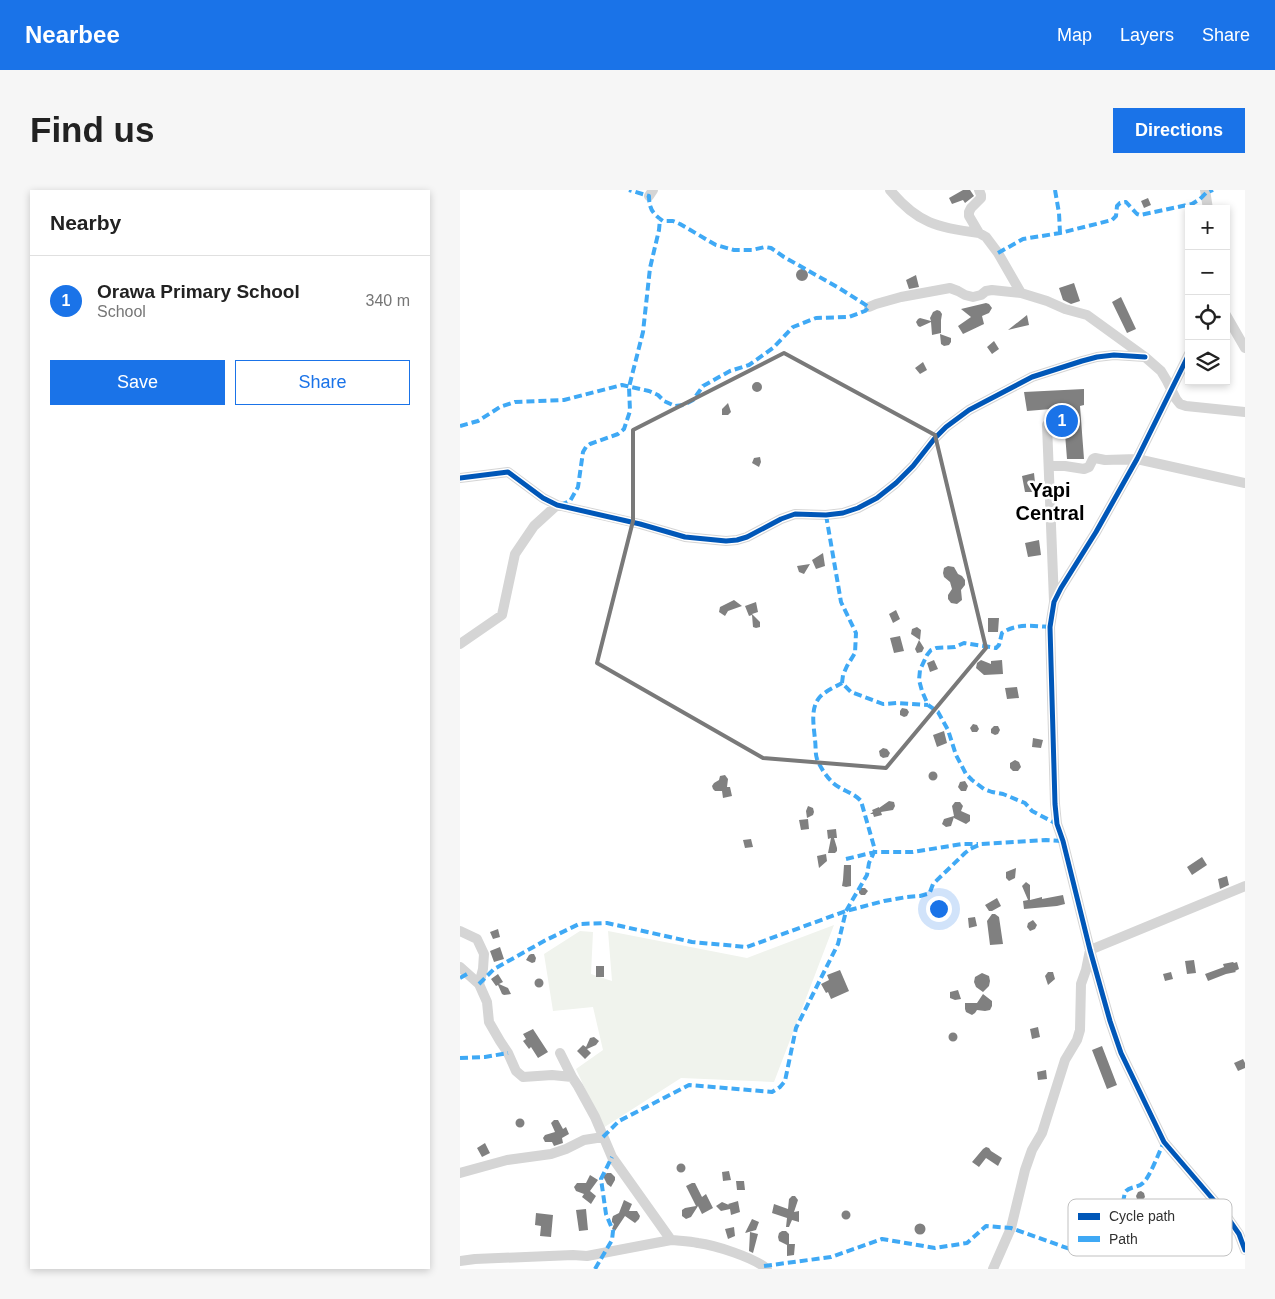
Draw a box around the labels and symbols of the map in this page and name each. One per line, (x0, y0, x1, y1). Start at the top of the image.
pin: 1 (1046, 402, 1078, 440)
district label: Yapi Central (1016, 479, 1084, 524)
your location (926, 896, 952, 922)
legend (1068, 1199, 1232, 1256)
text: Cycle path (1109, 1208, 1175, 1224)
text: Path (1109, 1231, 1138, 1247)

